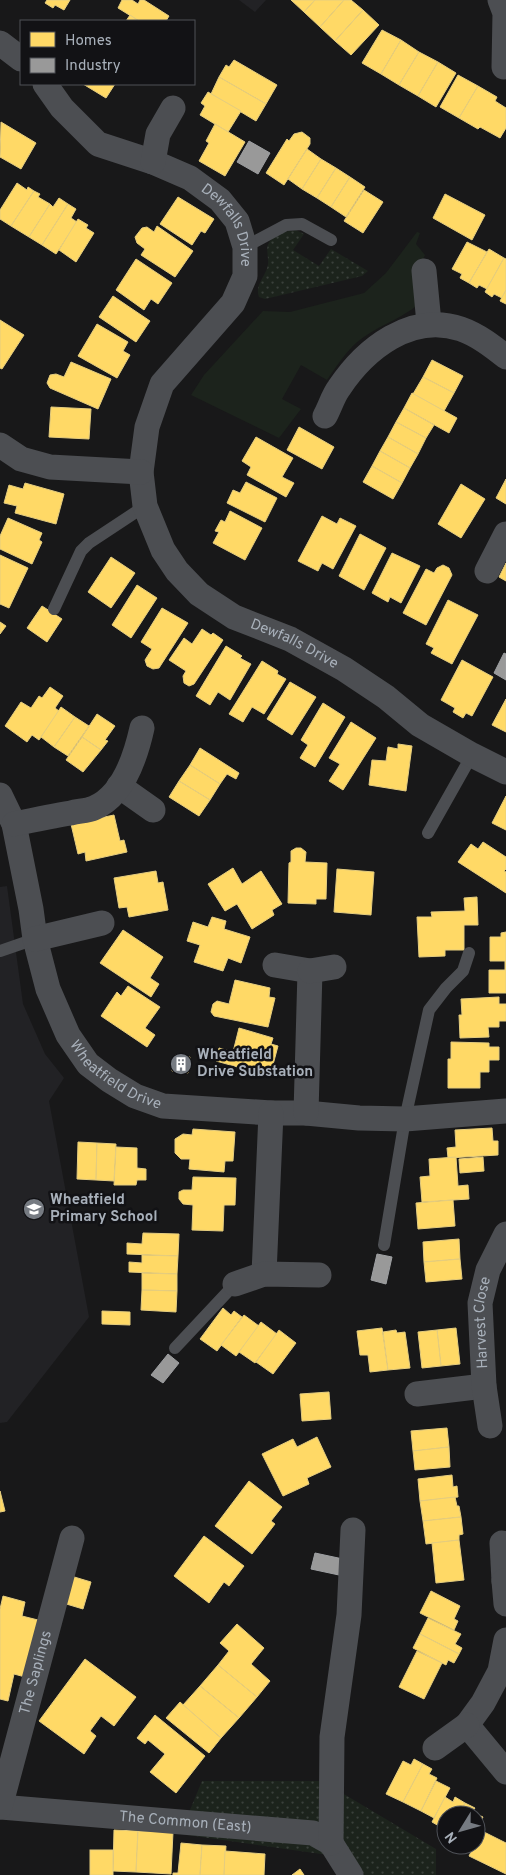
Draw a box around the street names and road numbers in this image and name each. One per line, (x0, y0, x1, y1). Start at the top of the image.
street label: Dewfalls Drive (197, 180, 255, 267)
street label: Dewfalls Drive (248, 615, 342, 673)
street label: Wheatfield Drive (65, 1037, 164, 1114)
street label: Harvest Close (471, 1275, 496, 1369)
street label: The Saplings (16, 1628, 56, 1717)
street label: The Common (East) (118, 1807, 252, 1837)

